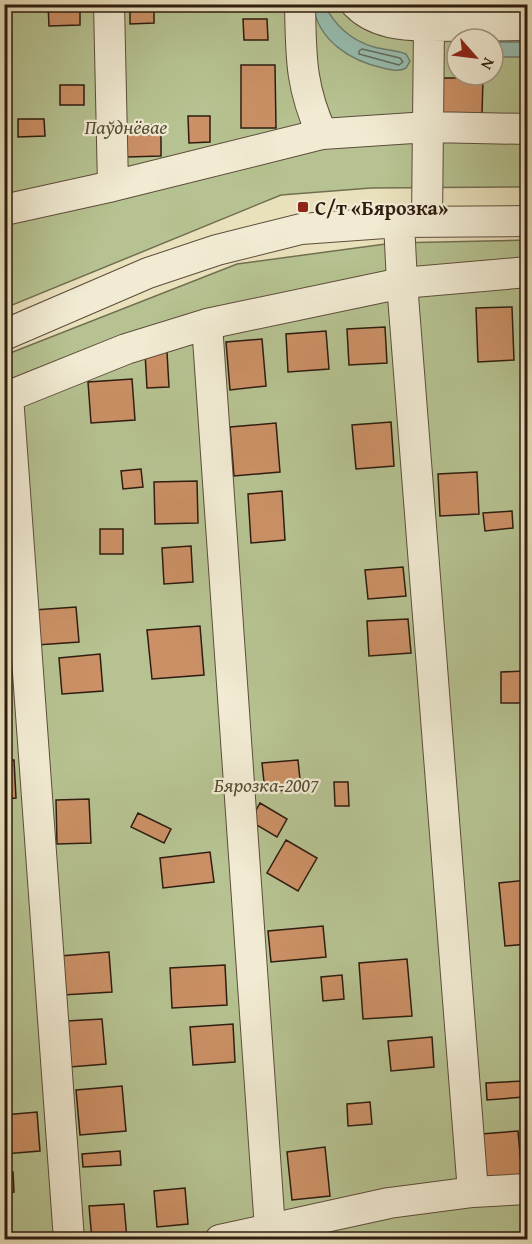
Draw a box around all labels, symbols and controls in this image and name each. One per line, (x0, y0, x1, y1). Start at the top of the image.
north arrow (445, 27, 505, 87)
text: N (475, 54, 501, 75)
park label: Паўднёвае (85, 112, 167, 141)
place label: С/т «Бярозка» (315, 193, 448, 222)
marker: С/т «Бярозка» (296, 200, 310, 214)
park label: Бярозка-2007 (214, 770, 319, 799)

